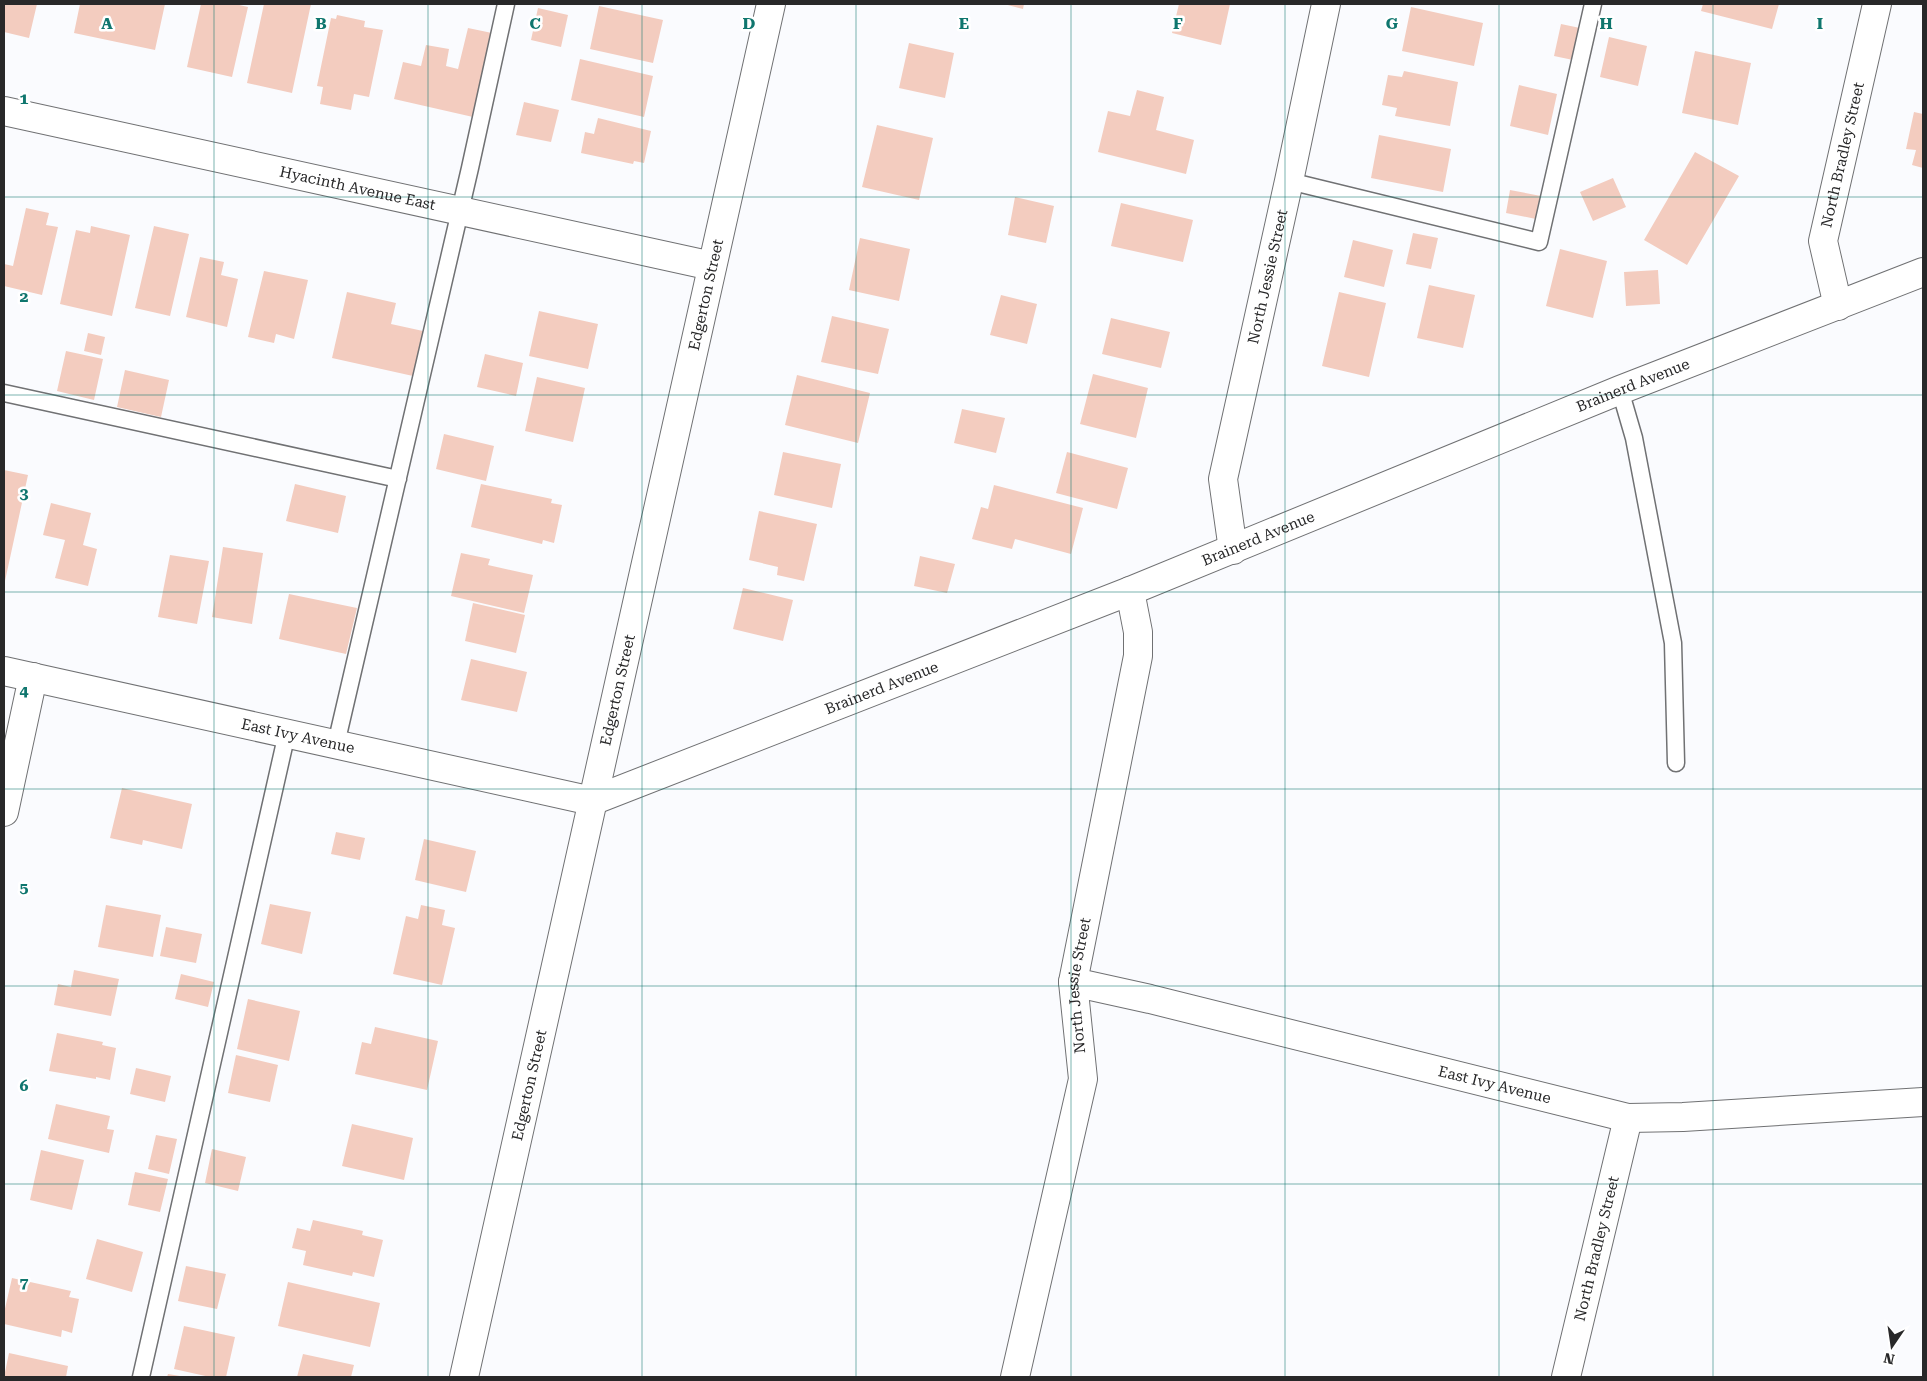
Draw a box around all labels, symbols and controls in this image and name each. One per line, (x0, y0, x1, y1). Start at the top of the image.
text: A (101, 14, 113, 33)
text: B (315, 14, 327, 33)
text: C (529, 14, 541, 33)
text: D (743, 14, 756, 33)
text: E (959, 14, 969, 33)
text: F (1173, 14, 1183, 33)
text: G (1386, 14, 1399, 33)
text: H (1599, 14, 1613, 33)
text: I (1817, 14, 1823, 33)
street label: North Bradley Street (1817, 80, 1868, 229)
text: 1 (20, 89, 29, 108)
street label: Hyacinth Avenue East (278, 163, 438, 214)
street label: North Jessie Street (1244, 207, 1292, 346)
street label: Edgerton Street (685, 237, 727, 352)
text: 2 (20, 287, 29, 306)
street label: Brainerd Avenue (1574, 355, 1692, 416)
text: 3 (20, 484, 29, 503)
street label: Brainerd Avenue (1199, 507, 1317, 570)
street label: Edgerton Street (596, 632, 639, 747)
street label: Brainerd Avenue (822, 658, 941, 718)
text: 4 (20, 681, 29, 700)
street label: East Ivy Avenue (240, 715, 356, 757)
text: 5 (20, 878, 29, 897)
street label: North Jessie Street (1064, 916, 1095, 1054)
street label: Edgerton Street (508, 1028, 550, 1142)
street label: East Ivy Avenue (1436, 1062, 1553, 1107)
text: 6 (20, 1076, 29, 1095)
street label: North Bradley Street (1571, 1174, 1623, 1323)
text: 7 (20, 1273, 29, 1292)
north arrow (1867, 1321, 1917, 1371)
text: N (1882, 1350, 1896, 1368)

